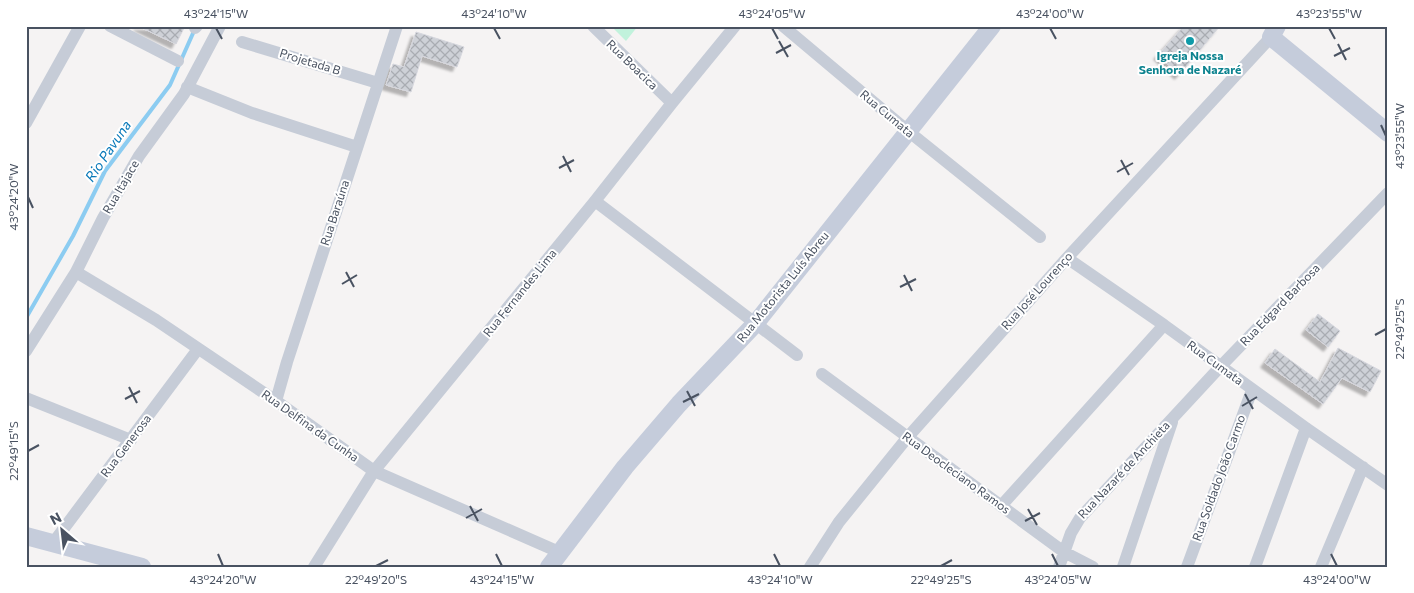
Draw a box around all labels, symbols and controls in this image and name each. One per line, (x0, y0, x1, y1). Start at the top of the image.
text: 43°24'15"W (184, 6, 248, 20)
text: 43°24'10"W (461, 6, 527, 20)
text: 43°24'05"W (738, 6, 806, 20)
text: 43°24'00"W (1016, 6, 1084, 20)
text: 43°23'55"W (1296, 6, 1362, 20)
marker: Igreja Nossa Senhora de Nazaré (1184, 35, 1196, 47)
street label: Rua Boacica (604, 36, 661, 92)
street label: Projetada B (278, 45, 343, 77)
place label: Igreja Nossa Senhora de Nazaré (1139, 48, 1241, 76)
street label: Rua Cumata (858, 87, 917, 140)
text: 43°23'55"W (1392, 103, 1406, 169)
water label: Rio Pavuna (81, 117, 134, 185)
street label: Rua Itajace (99, 157, 141, 216)
text: 43°24'20"W (6, 164, 20, 230)
street label: Rua Baraúna (317, 178, 351, 247)
street label: Rua Motorista Luís Abreu (733, 228, 831, 344)
street label: Rua Fernandes Lima (480, 246, 559, 339)
street label: Rua José Lourenço (998, 249, 1076, 333)
street label: Rua Edgard Barbosa (1237, 260, 1322, 348)
text: 22°49'25"S (1392, 298, 1406, 360)
street label: Rua Cumata (1185, 337, 1246, 387)
street label: Rua Delfina da Cunha (259, 386, 362, 464)
street label: Rua Generosa (97, 411, 153, 480)
street label: Rua Soldado João Carmo (1189, 413, 1248, 543)
street label: Rua Nazaré de Anchieta (1074, 418, 1172, 521)
text: 22°49'15"S (6, 421, 20, 481)
street label: Rua Deocleciano Ramos (900, 428, 1013, 516)
north arrow (38, 506, 88, 556)
text: N (47, 508, 64, 528)
text: 43°24'20"W (190, 572, 256, 586)
text: 22°49'20"S (345, 572, 407, 586)
text: 43°24'15"W (470, 572, 534, 586)
text: 43°24'10"W (747, 572, 813, 586)
text: 22°49'25"S (910, 572, 972, 586)
text: 43°24'05"W (1024, 572, 1092, 586)
text: 43°24'00"W (1303, 572, 1371, 586)

